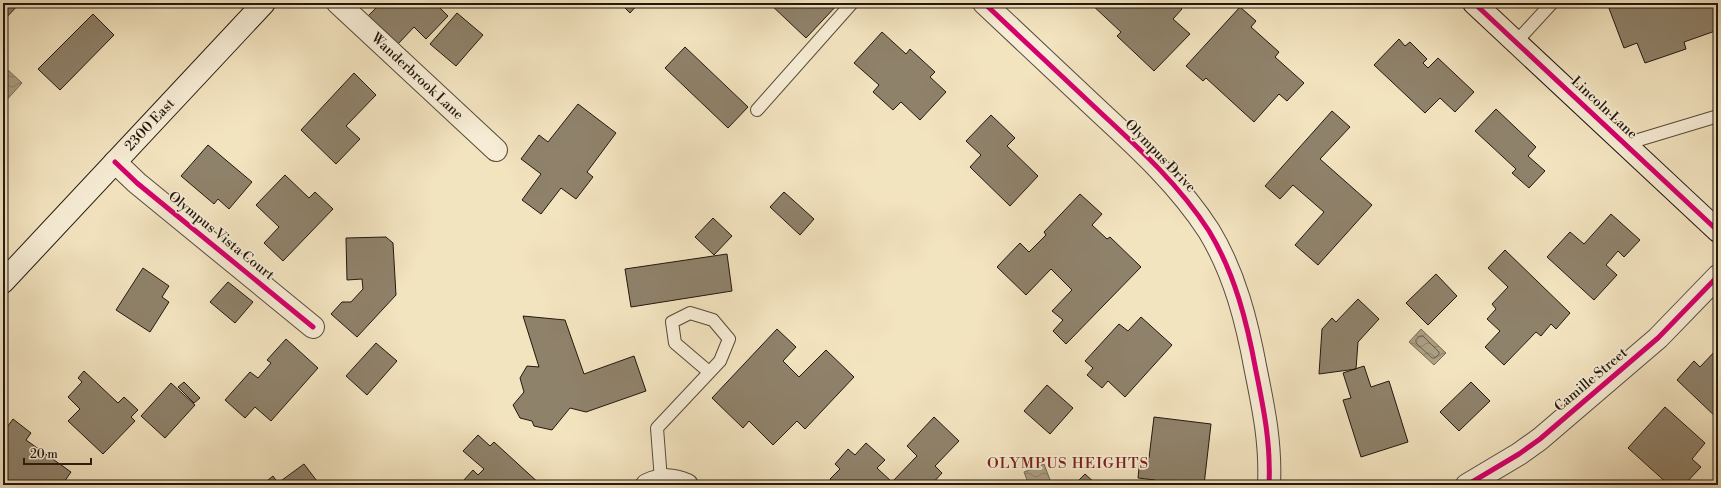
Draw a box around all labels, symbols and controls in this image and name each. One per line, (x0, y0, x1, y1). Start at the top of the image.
street label: Wanderbrook Lane (366, 28, 467, 124)
street label: Lincoln Lane (1567, 73, 1641, 143)
street label: 2300 East (121, 95, 179, 155)
street label: Olympus Drive (1121, 116, 1199, 196)
street label: Olympus Vista Court (164, 188, 278, 284)
street label: Camille Street (1551, 344, 1631, 416)
scale bar (24, 440, 91, 466)
text: 20 m (30, 447, 58, 462)
district label: OLYMPUS HEIGHTS (987, 454, 1149, 473)

